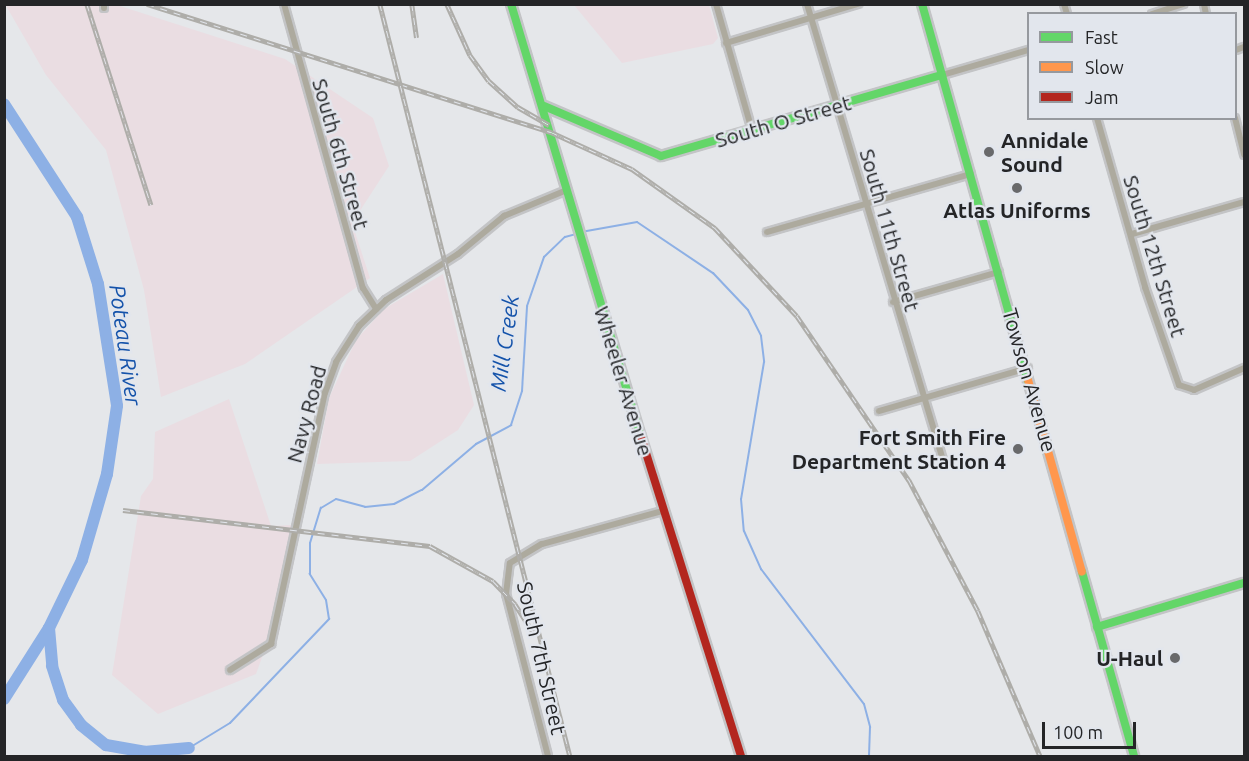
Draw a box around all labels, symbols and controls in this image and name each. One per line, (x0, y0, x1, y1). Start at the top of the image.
legend (1027, 12, 1237, 120)
text: Fast (1085, 27, 1118, 47)
text: Slow (1085, 57, 1124, 77)
street label: South 6th Street (307, 76, 375, 232)
text: Jam (1085, 87, 1119, 107)
street label: South O Street (712, 90, 854, 152)
place label: Annidale Sound (1001, 127, 1089, 177)
marker: Annidale Sound (982, 145, 996, 159)
street label: South 11th Street (855, 146, 925, 314)
street label: South 12th Street (1118, 172, 1192, 340)
marker: Atlas Uniforms (1010, 181, 1024, 195)
place label: Atlas Uniforms (943, 197, 1091, 223)
water label: Poteau River (104, 283, 148, 407)
water label: Mill Creek (484, 293, 524, 393)
street label: Wheeler Avenue (589, 303, 659, 459)
street label: Towson Avenue (997, 305, 1063, 455)
street label: Navy Road (281, 363, 331, 465)
place label: Fort Smith Fire Department Station 4 (792, 424, 1006, 474)
marker: Fort Smith Fire Department Station 4 (1011, 442, 1025, 456)
street label: South 7th Street (512, 579, 572, 737)
place label: U-Haul (1096, 645, 1163, 671)
marker: U-Haul (1168, 651, 1182, 665)
scale bar (1045, 710, 1140, 748)
text: 100 m (1053, 722, 1103, 742)

